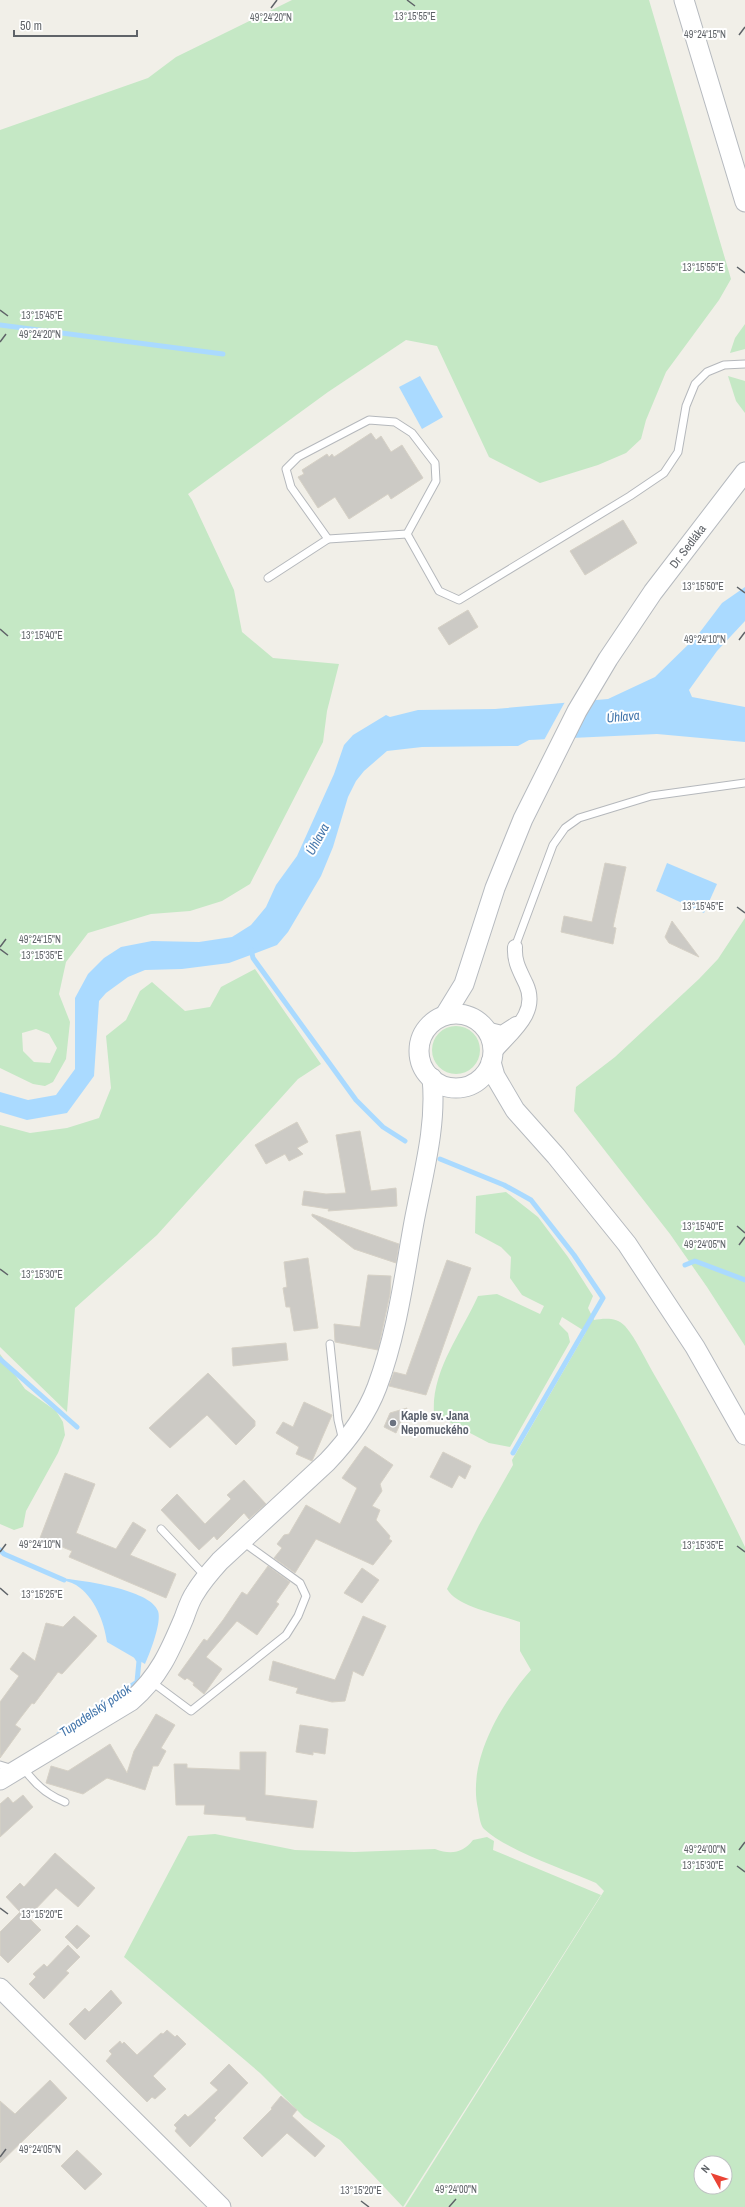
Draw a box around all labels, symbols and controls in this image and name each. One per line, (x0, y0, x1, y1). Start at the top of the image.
text: 13°15'55"E (394, 10, 436, 23)
text: 49°24'20"N (250, 11, 292, 24)
scale bar (14, 12, 137, 38)
text: 50 m (20, 18, 42, 34)
text: 49°24'15"N (684, 28, 726, 41)
text: 13°15'55"E (682, 261, 724, 274)
text: 13°15'45"E (21, 309, 63, 322)
text: 49°24'20"N (19, 328, 61, 341)
street label: Dr. Sedláka (666, 521, 710, 572)
text: 13°15'50"E (682, 580, 724, 593)
text: 13°15'40"E (21, 629, 63, 642)
text: 49°24'10"N (684, 633, 726, 646)
water label: Úhlava (606, 707, 640, 726)
water label: Úhlava (302, 821, 333, 858)
text: 13°15'45"E (682, 900, 724, 913)
text: 49°24'15"N (19, 933, 61, 946)
text: 13°15'35"E (21, 949, 63, 962)
text: 13°15'40"E (682, 1220, 724, 1233)
text: 49°24'05"N (684, 1238, 726, 1251)
text: 13°15'30"E (21, 1268, 63, 1281)
place label: Kaple sv. Jana Nepomuckého (401, 1408, 469, 1438)
marker: Kaple sv. Jana Nepomuckého (388, 1418, 398, 1428)
text: 49°24'10"N (19, 1538, 61, 1551)
text: 13°15'35"E (682, 1539, 724, 1552)
text: 13°15'25"E (21, 1588, 63, 1601)
water label: Tupadelský potok (56, 1680, 135, 1741)
text: 49°24'00"N (684, 1843, 726, 1856)
text: 13°15'30"E (682, 1859, 724, 1872)
text: 13°15'20"E (21, 1908, 63, 1921)
text: 49°24'05"N (19, 2143, 61, 2156)
north arrow (693, 2155, 733, 2195)
text: N (698, 2162, 713, 2176)
text: 49°24'00"N (435, 2183, 477, 2196)
text: 13°15'20"E (340, 2184, 382, 2197)

